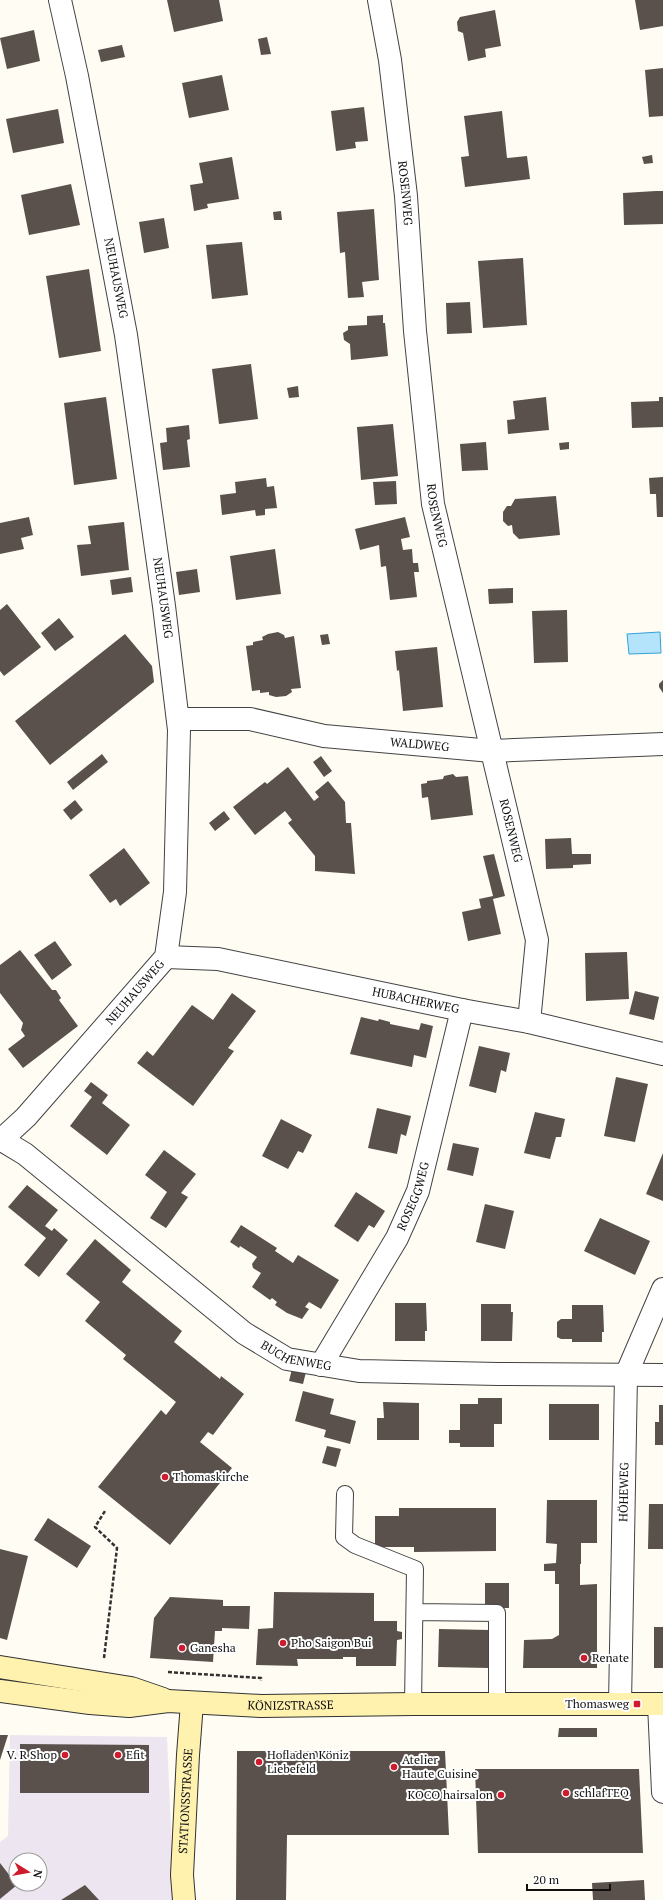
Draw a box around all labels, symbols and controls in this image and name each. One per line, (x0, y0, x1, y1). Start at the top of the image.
street label: ROSENWEG (395, 160, 416, 227)
street label: NEUHAUSWEG (101, 236, 132, 320)
street label: ROSENWEG (424, 483, 451, 549)
street label: NEUHAUSWEG (150, 556, 177, 640)
street label: WALDWEG (389, 734, 451, 754)
street label: ROSENWEG (497, 797, 526, 865)
street label: NEUHAUSWEG (102, 956, 168, 1028)
street label: HUBACHERWEG (371, 983, 461, 1016)
street label: ROSEGGWEG (393, 1159, 432, 1233)
street label: BUCHENWEG (258, 1337, 333, 1373)
street label: HÖHEWEG (615, 1461, 631, 1522)
place label: Thomaskirche (173, 1469, 249, 1484)
marker: Thomaskirche (160, 1472, 170, 1482)
place label: Pho Saigon Bui (291, 1635, 372, 1650)
marker: Pho Saigon Bui (278, 1638, 288, 1648)
place label: Ganesha (190, 1640, 236, 1655)
marker: Ganesha (177, 1643, 187, 1653)
place label: Renate (592, 1650, 629, 1665)
marker: Renate (579, 1653, 589, 1663)
place label: Thomasweg (565, 1696, 630, 1711)
street label: KÖNIZSTRASSE (247, 1697, 334, 1713)
marker: Thomasweg (632, 1699, 642, 1709)
place label: V. R Shop (7, 1747, 57, 1762)
place label: Efit (126, 1747, 145, 1762)
place label: Hofladen Köniz Liebefeld (267, 1747, 349, 1776)
street label: STATIONSSTRASSE (175, 1748, 195, 1854)
marker: V. R Shop (60, 1750, 70, 1760)
marker: Efit (113, 1750, 123, 1760)
place label: Atelier Haute Cuisine (402, 1752, 477, 1781)
marker: Hofladen Köniz Liebefeld (254, 1757, 264, 1767)
marker: Atelier Haute Cuisine (389, 1762, 399, 1772)
place label: schlafTEQ (574, 1785, 630, 1800)
place label: KOCO hairsalon (408, 1787, 493, 1802)
marker: schlafTEQ (561, 1788, 571, 1798)
marker: KOCO hairsalon (496, 1790, 506, 1800)
north arrow (8, 1852, 48, 1892)
scale bar (527, 1866, 610, 1892)
text: N (30, 1868, 45, 1880)
text: 20 m (533, 1872, 560, 1887)

